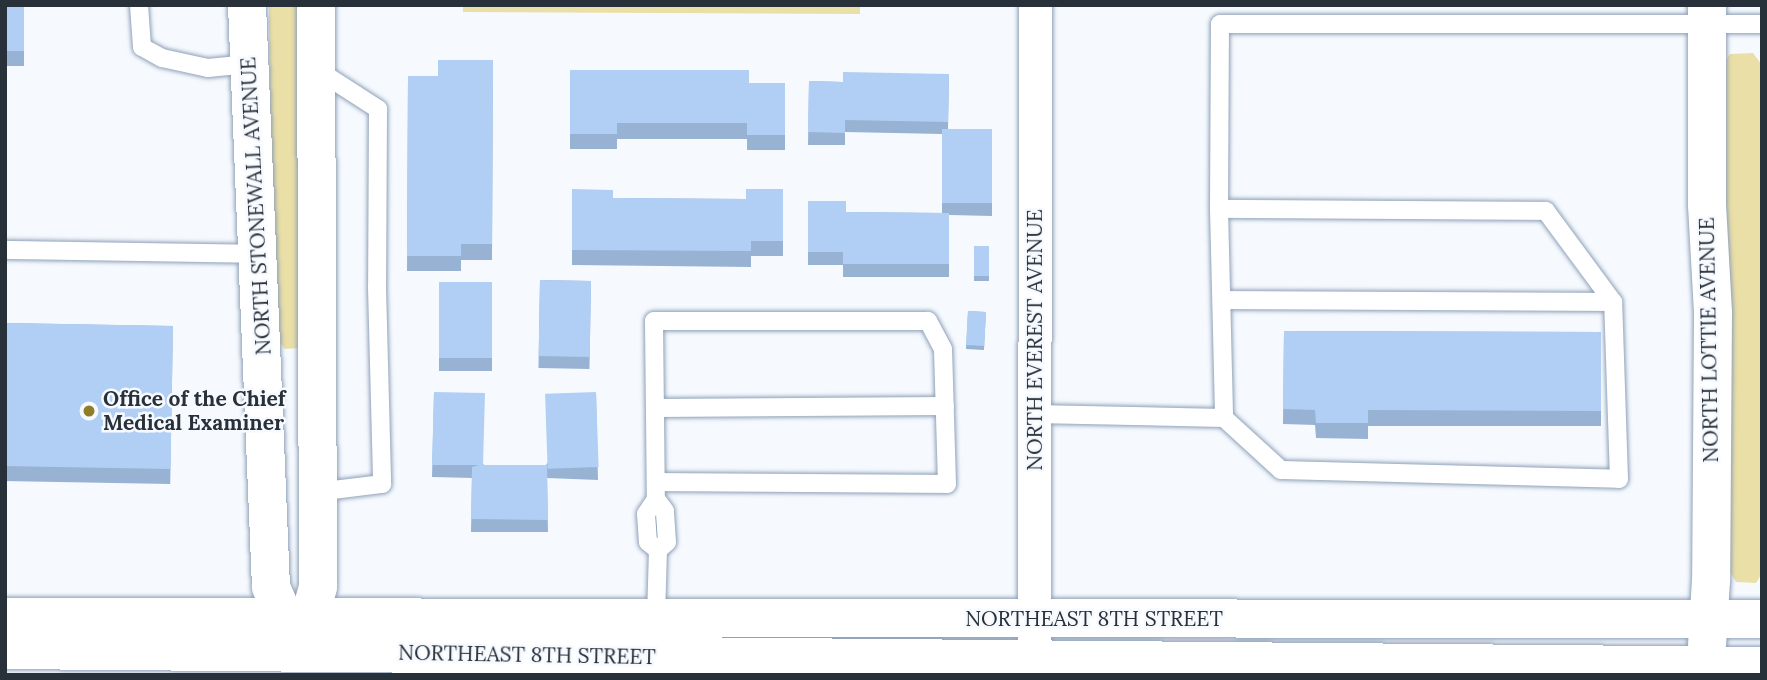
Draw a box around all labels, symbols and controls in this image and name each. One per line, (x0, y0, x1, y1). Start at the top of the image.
street label: NORTH STONEWALL AVENUE (236, 56, 276, 356)
street label: NORTH EVEREST AVENUE (1022, 209, 1048, 471)
street label: NORTH LOTTIE AVENUE (1694, 217, 1724, 463)
place label: Office of the Chief Medical Examiner (103, 386, 286, 436)
marker: Office of the Chief Medical Examiner (81, 403, 97, 419)
street label: NORTHEAST 8TH STREET (965, 606, 1223, 632)
street label: NORTHEAST 8TH STREET (398, 640, 656, 670)

